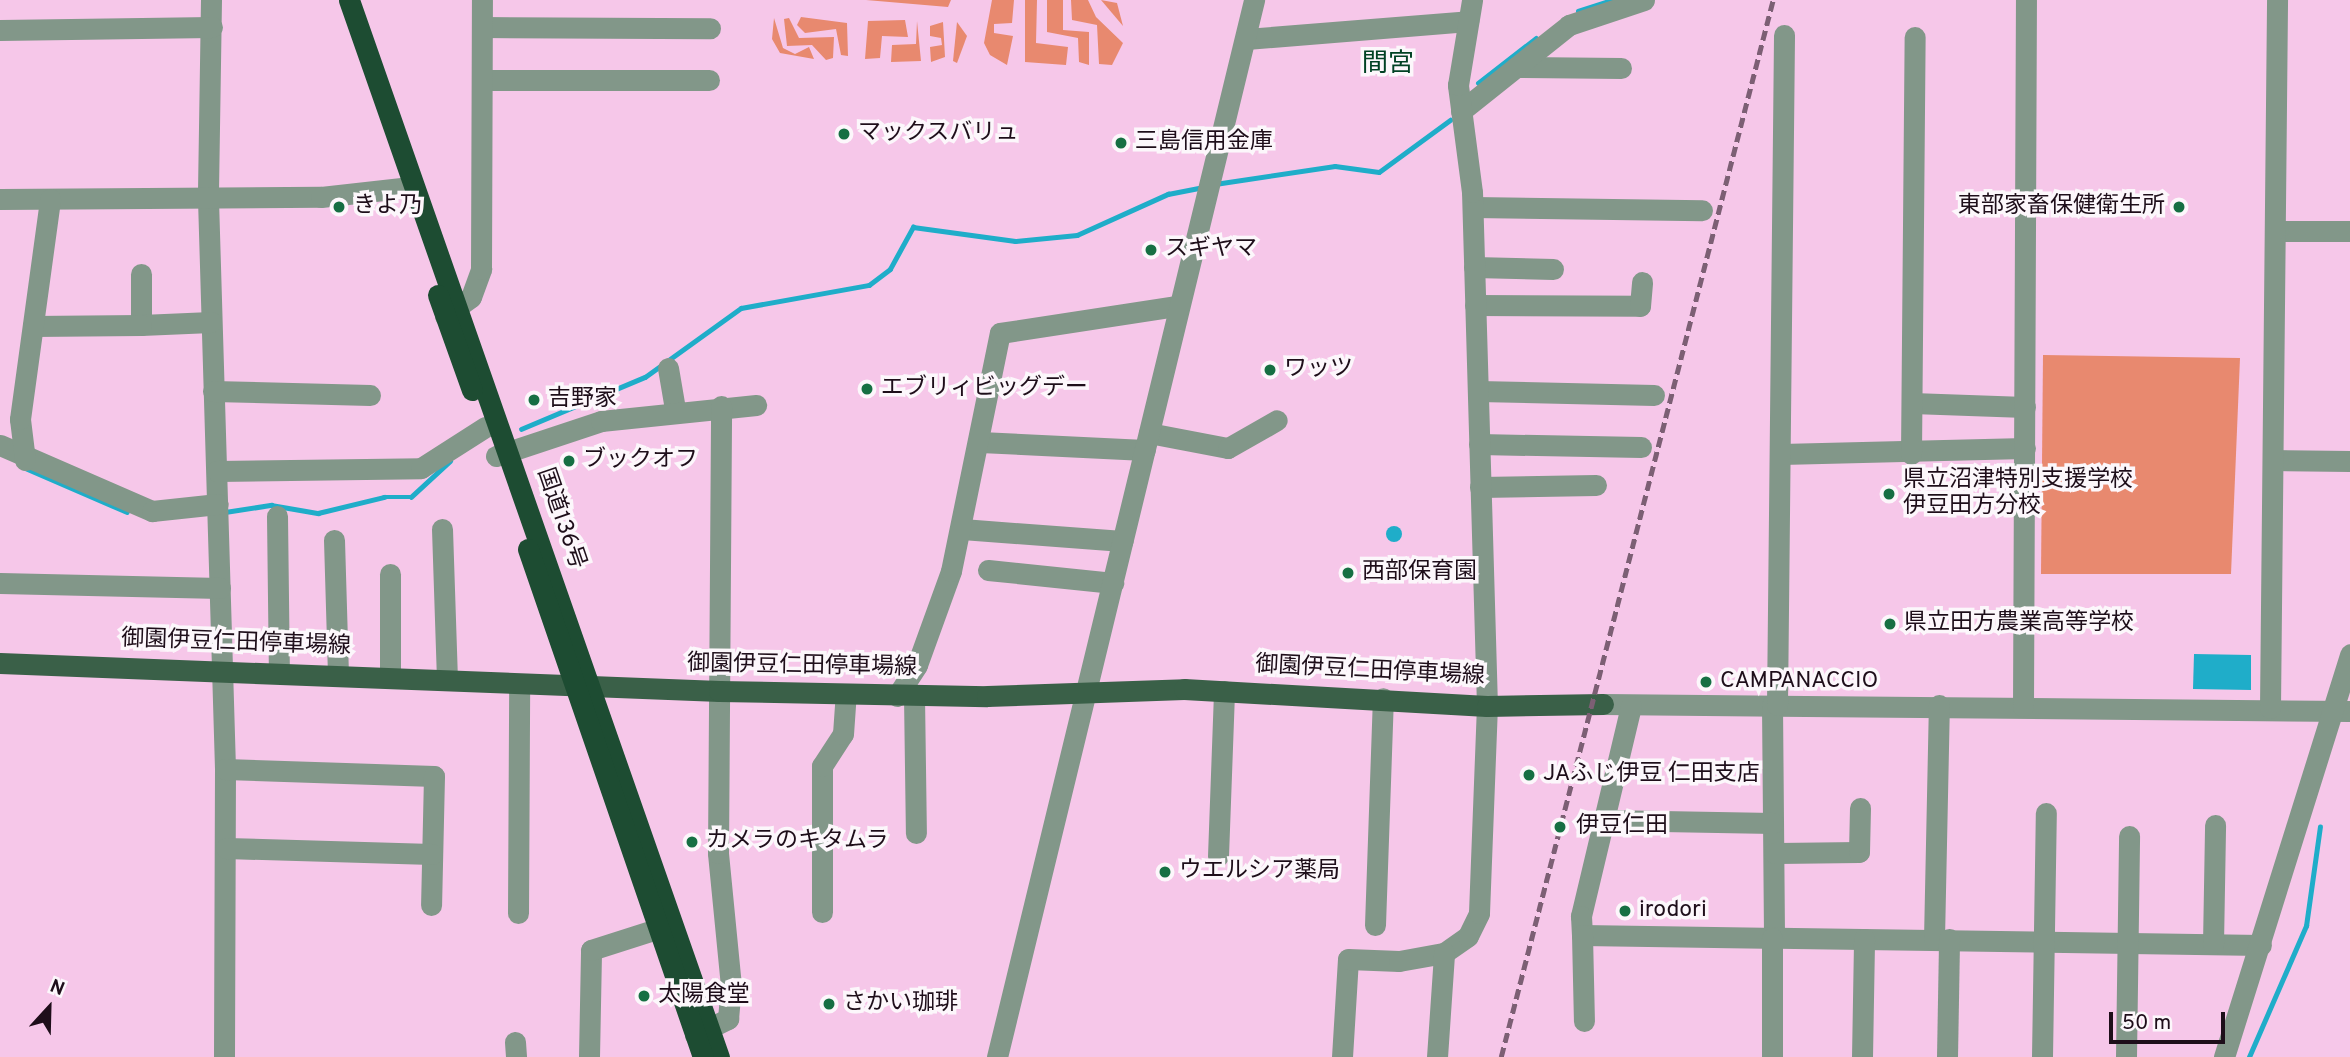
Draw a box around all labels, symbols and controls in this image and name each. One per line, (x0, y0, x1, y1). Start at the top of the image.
district label: 間宮 (1362, 49, 1414, 81)
place label: マックスバリュ (858, 120, 1019, 148)
marker: マックスバリュ (836, 126, 852, 142)
place label: 三島信用金庫 (1135, 129, 1273, 157)
marker: 三島信用金庫 (1113, 135, 1129, 151)
place label: きよ乃 (353, 193, 422, 221)
place label: 東部家畜保健衛生所 (1958, 193, 2165, 221)
marker: きよ乃 (331, 199, 347, 215)
marker: 東部家畜保健衛生所 (2171, 199, 2187, 215)
place label: スギヤマ (1165, 236, 1257, 264)
marker: スギヤマ (1143, 242, 1159, 258)
place label: ワッツ (1284, 356, 1353, 384)
marker: ワッツ (1262, 362, 1278, 378)
place label: エブリィビッグデー (881, 375, 1088, 403)
marker: エブリィビッグデー (859, 381, 875, 397)
place label: 吉野家 (548, 386, 617, 414)
marker: 吉野家 (526, 392, 542, 408)
place label: ブックオフ (583, 447, 698, 475)
marker: ブックオフ (561, 453, 577, 469)
street label: 国道136号 (530, 465, 590, 573)
place label: 県立沼津特別支援学校 伊豆田方分校 (1903, 467, 2133, 521)
marker: 県立沼津特別支援学校 伊豆田方分校 (1881, 486, 1897, 502)
place label: 西部保育園 (1362, 559, 1477, 587)
marker: 西部保育園 (1340, 565, 1356, 581)
place label: 県立田方農業高等学校 (1904, 610, 2134, 638)
marker: 県立田方農業高等学校 (1882, 616, 1898, 632)
street label: 御園伊豆仁田停車場線 (121, 626, 351, 662)
street label: 御園伊豆仁田停車場線 (687, 651, 917, 683)
street label: 御園伊豆仁田停車場線 (1254, 652, 1486, 692)
place label: CAMPANACCIO (1720, 668, 1878, 696)
marker: CAMPANACCIO (1698, 674, 1714, 690)
place label: JAふじ伊豆 仁田支店 (1543, 761, 1760, 789)
marker: JAふじ伊豆 仁田支店 (1521, 767, 1537, 783)
place label: 伊豆仁田 (1576, 813, 1668, 841)
marker: 伊豆仁田 (1550, 817, 1570, 837)
place label: カメラのキタムラ (706, 828, 890, 856)
marker: カメラのキタムラ (684, 834, 700, 850)
place label: ウエルシア薬局 (1179, 858, 1340, 886)
marker: ウエルシア薬局 (1157, 864, 1173, 880)
place label: irodori (1639, 897, 1707, 925)
marker: irodori (1617, 903, 1633, 919)
north arrow (14, 973, 84, 1043)
text: N (46, 975, 68, 1002)
place label: 太陽食堂 (658, 982, 750, 1010)
marker: 太陽食堂 (636, 988, 652, 1004)
place label: さかい珈琲 (843, 990, 958, 1018)
marker: さかい珈琲 (821, 996, 837, 1012)
scale bar (2112, 998, 2228, 1042)
text: 50 m (2122, 1010, 2171, 1037)

